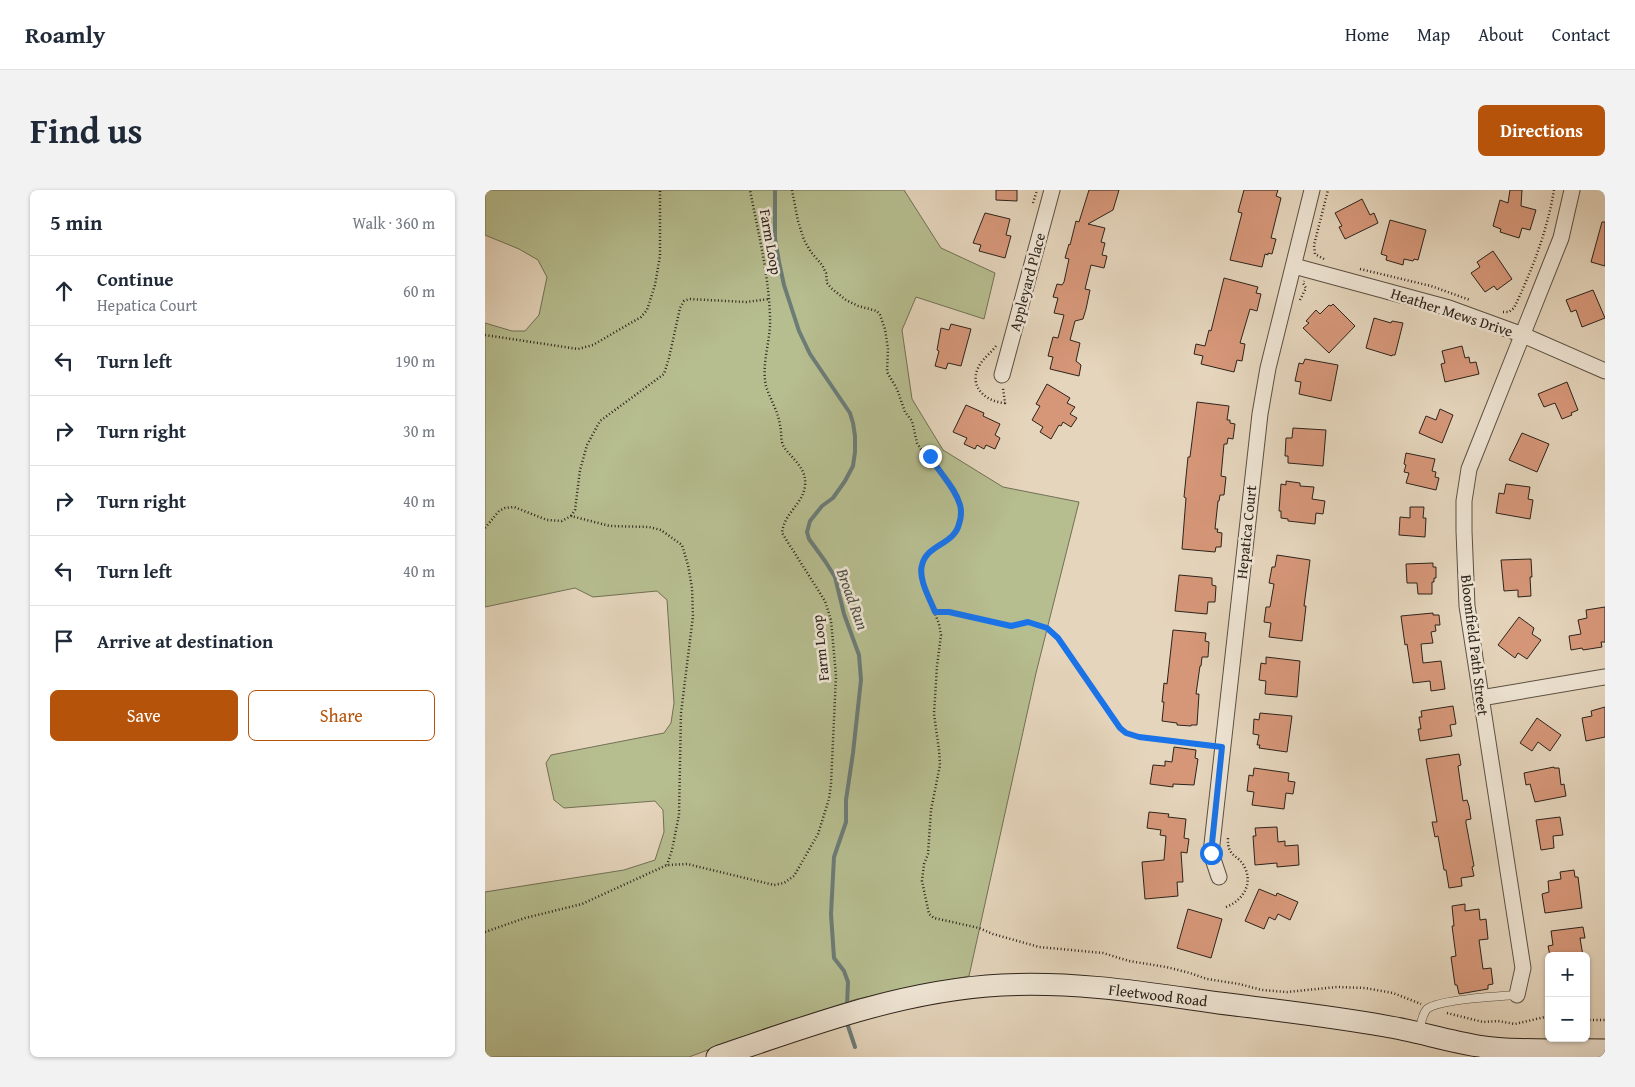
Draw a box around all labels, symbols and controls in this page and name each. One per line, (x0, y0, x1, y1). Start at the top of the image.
text: Roamly (25, 17, 105, 52)
text: Home (1345, 21, 1389, 48)
text: Map (1417, 21, 1450, 48)
text: About (1478, 21, 1524, 48)
text: Contact (1552, 21, 1610, 48)
text: Find us (30, 105, 143, 156)
button: Directions (1478, 105, 1605, 156)
text: 5 min (50, 207, 102, 238)
street label: Farm Loop (755, 208, 787, 276)
text: Walk · 360 m (352, 211, 435, 235)
street label: Appleyard Place (1004, 230, 1050, 334)
text: Continue (97, 265, 174, 293)
icon: ahead (50, 277, 78, 305)
text: 60 m (403, 279, 435, 303)
street label: Heather Mews Drive (1388, 282, 1516, 342)
text: Hepatica Court (97, 293, 197, 317)
icon: left (50, 347, 78, 375)
text: Turn left (97, 347, 172, 375)
text: 190 m (395, 349, 435, 373)
icon: right (50, 417, 78, 445)
text: Turn right (97, 417, 186, 445)
text: 30 m (403, 419, 435, 443)
route end (919, 445, 942, 468)
street label: Hepatica Court (1231, 483, 1261, 580)
icon: right (50, 487, 78, 515)
text: Turn right (97, 487, 186, 515)
text: 40 m (403, 489, 435, 513)
icon: left (50, 557, 78, 585)
text: Turn left (97, 557, 172, 585)
text: 40 m (403, 559, 435, 583)
water label: Broad Run (830, 564, 875, 633)
street label: Bloomfield Path Street (1456, 573, 1494, 717)
street label: Farm Loop (806, 614, 834, 682)
icon: arrive (50, 627, 78, 655)
text: Arrive at destination (97, 627, 273, 655)
button: Save (50, 690, 238, 741)
button: Share (248, 690, 435, 741)
route start (1200, 842, 1223, 865)
map controls (1545, 952, 1590, 1042)
button: + (1545, 952, 1590, 997)
street label: Fleetwood Road (1107, 979, 1209, 1011)
button: − (1545, 997, 1590, 1042)

